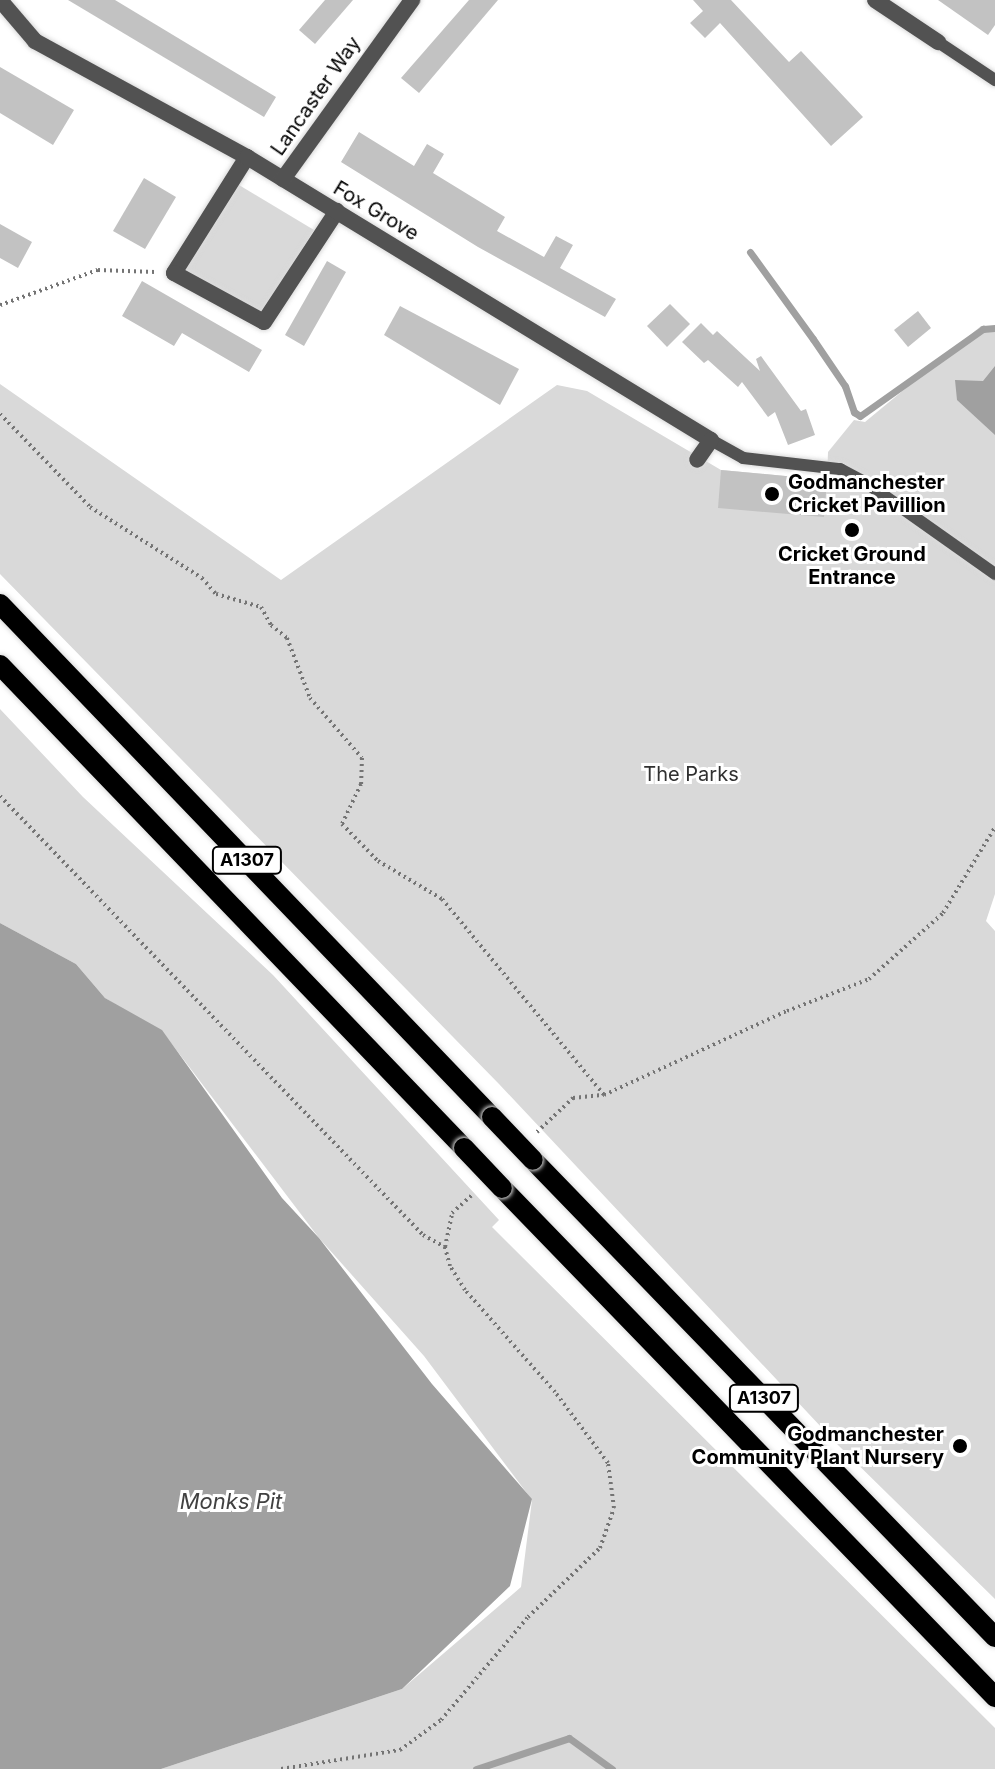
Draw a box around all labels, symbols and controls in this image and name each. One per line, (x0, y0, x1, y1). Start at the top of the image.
street label: Lancaster Way (266, 32, 366, 160)
street label: Fox Grove (329, 176, 423, 246)
place label: Godmanchester Cricket Pavillion (788, 470, 946, 517)
marker: Godmanchester Cricket Pavillion (763, 485, 781, 503)
marker: Cricket Ground Entrance (843, 521, 861, 539)
place label: Cricket Ground Entrance (778, 542, 926, 589)
park label: The Parks (643, 762, 739, 786)
road number: A1307 (211, 846, 283, 874)
road number: A1307 (728, 1384, 800, 1412)
place label: Godmanchester Community Plant Nursery (692, 1422, 944, 1469)
marker: Godmanchester Community Plant Nursery (951, 1437, 969, 1455)
water label: Monks Pit (180, 1489, 282, 1515)

